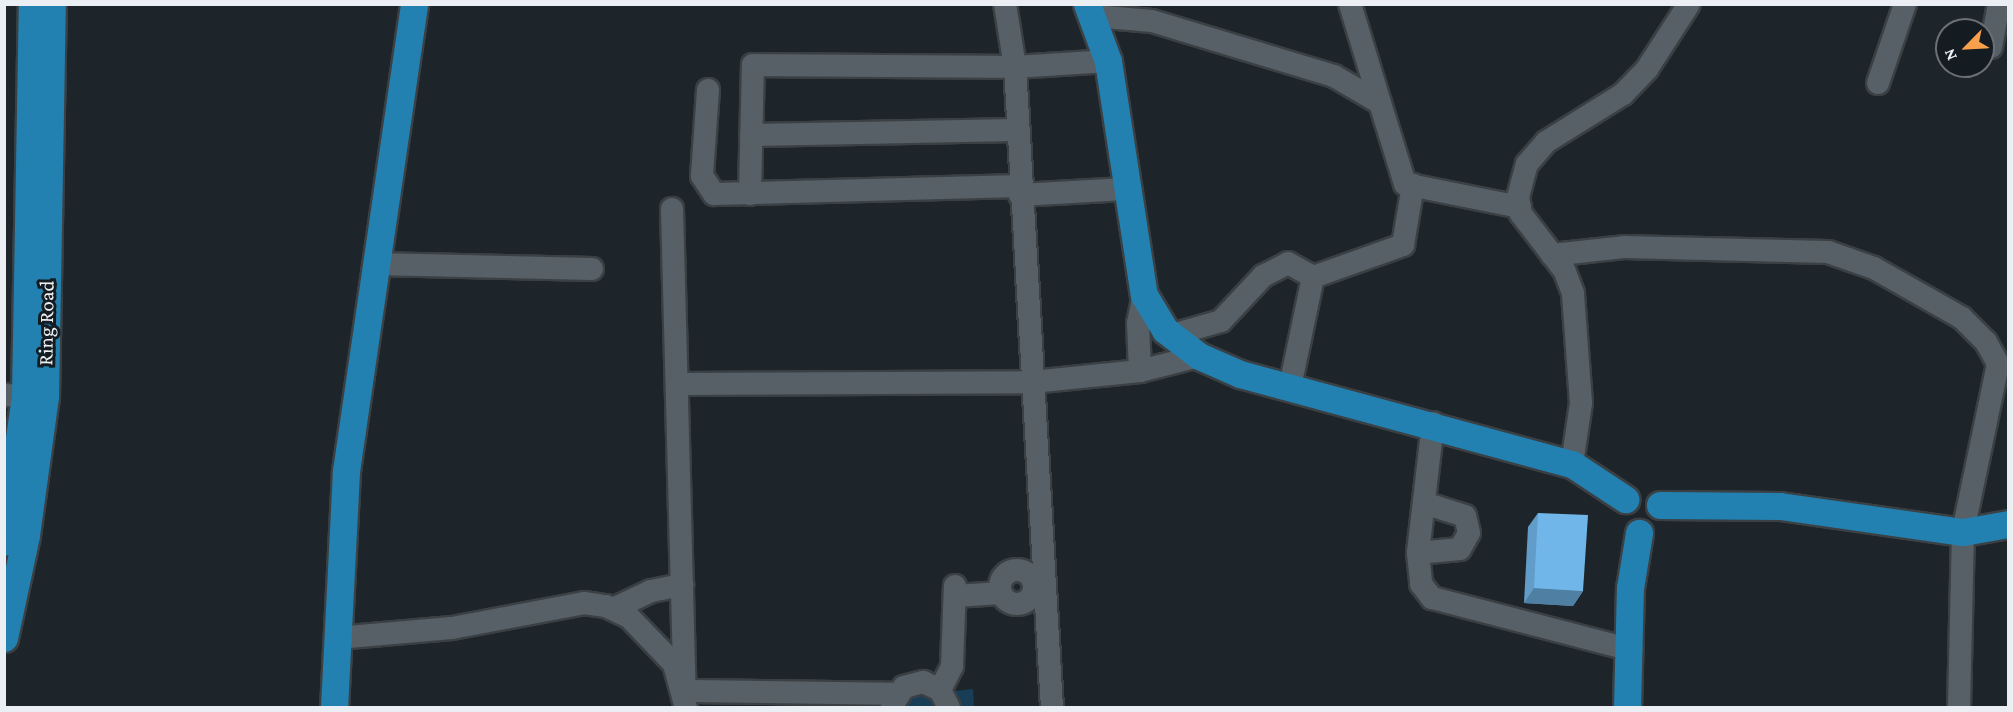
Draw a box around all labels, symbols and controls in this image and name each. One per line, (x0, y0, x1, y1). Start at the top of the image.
north arrow (1935, 18, 1995, 78)
text: N (1940, 46, 1960, 63)
street label: Ring Road (33, 280, 59, 366)

